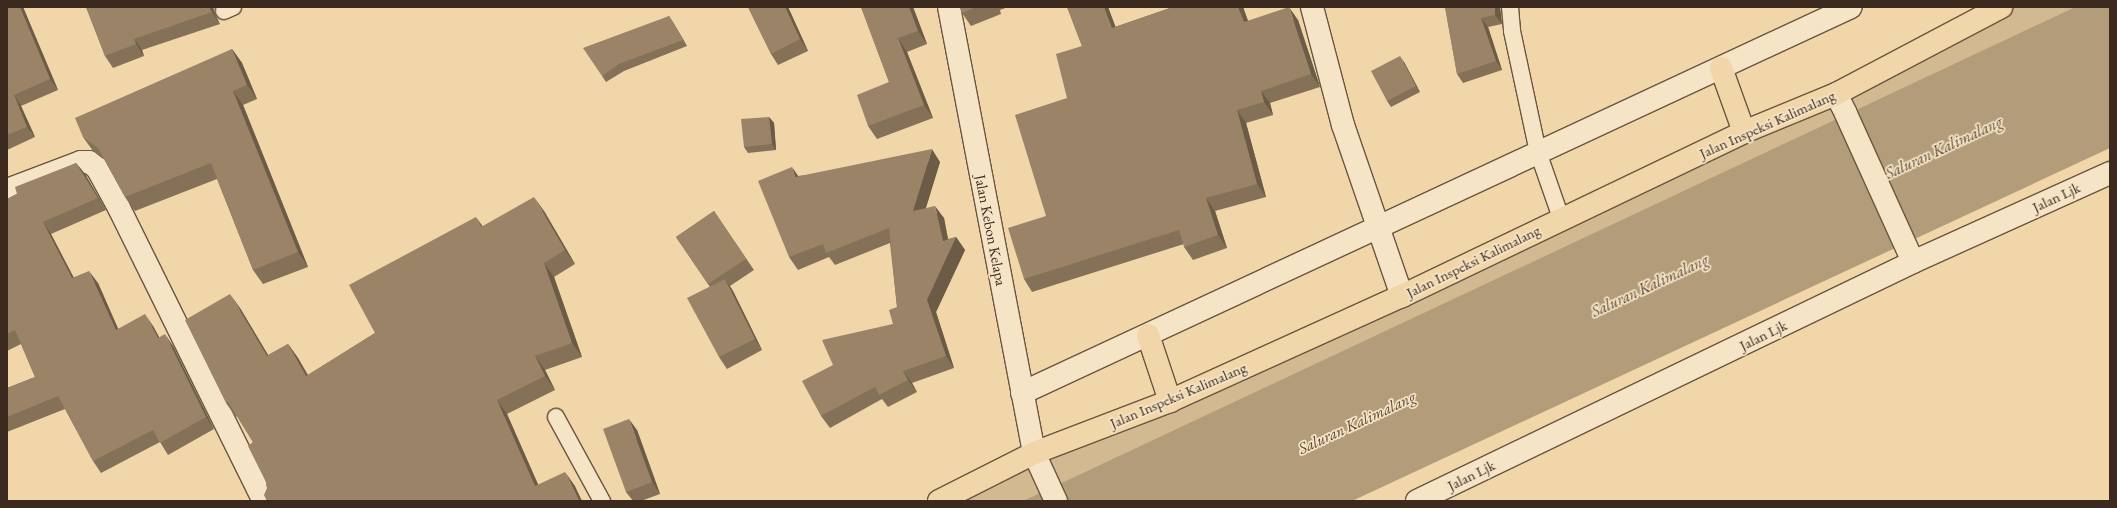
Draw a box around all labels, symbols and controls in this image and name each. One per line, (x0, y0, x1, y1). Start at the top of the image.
street label: Jalan Inspeksi Kalimalang (1696, 86, 1838, 162)
water label: Saluran Kalimalang (1882, 112, 2006, 184)
street label: Jalan Kebon Kelapa (971, 173, 1011, 287)
street label: Jalan Ljk (2029, 178, 2083, 216)
street label: Jalan Inspeksi Kalimalang (1403, 221, 1543, 301)
water label: Saluran Kalimalang (1588, 250, 1712, 322)
street label: Jalan Ljk (1736, 316, 1790, 354)
street label: Jalan Inspeksi Kalimalang (1107, 358, 1249, 432)
water label: Saluran Kalimalang (1295, 387, 1419, 459)
street label: Jalan Ljk (1444, 456, 1498, 494)

